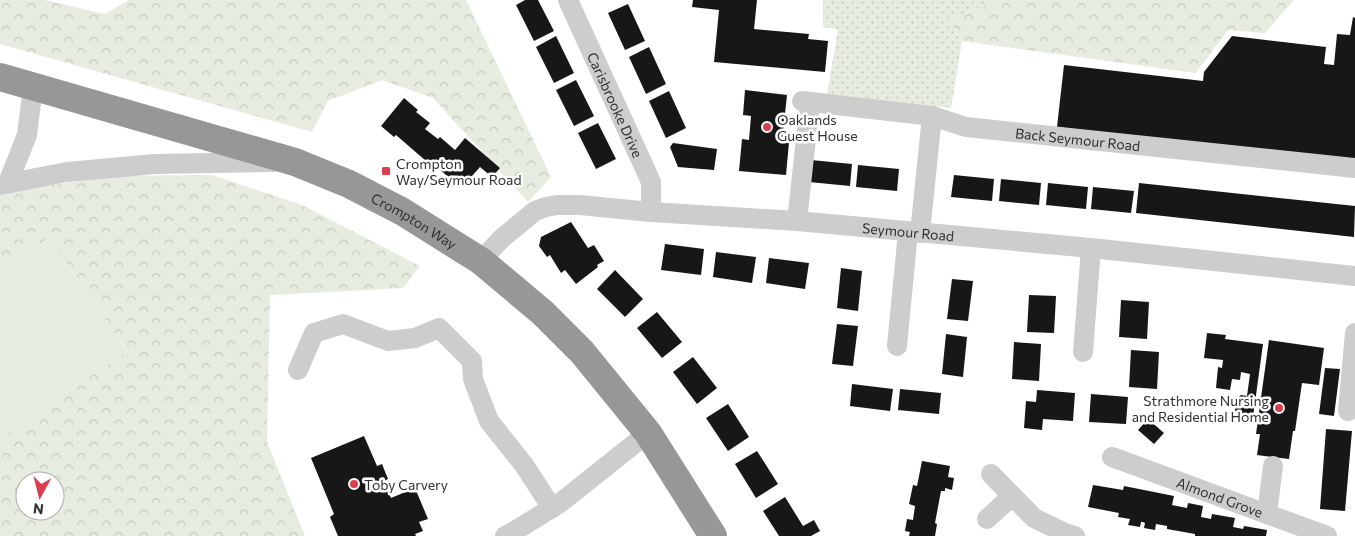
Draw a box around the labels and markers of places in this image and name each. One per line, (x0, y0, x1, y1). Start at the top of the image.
place label: Oaklands Guest House (777, 111, 858, 144)
marker: Oaklands Guest House (761, 121, 773, 133)
place label: Crompton Way/Seymour Road (396, 155, 522, 188)
marker: Crompton Way/Seymour Road (380, 165, 392, 177)
place label: Strathmore Nursing and Residential Home (1132, 392, 1269, 425)
marker: Strathmore Nursing and Residential Home (1273, 402, 1285, 414)
place label: Toby Carvery (364, 476, 448, 493)
marker: Toby Carvery (348, 478, 360, 490)

